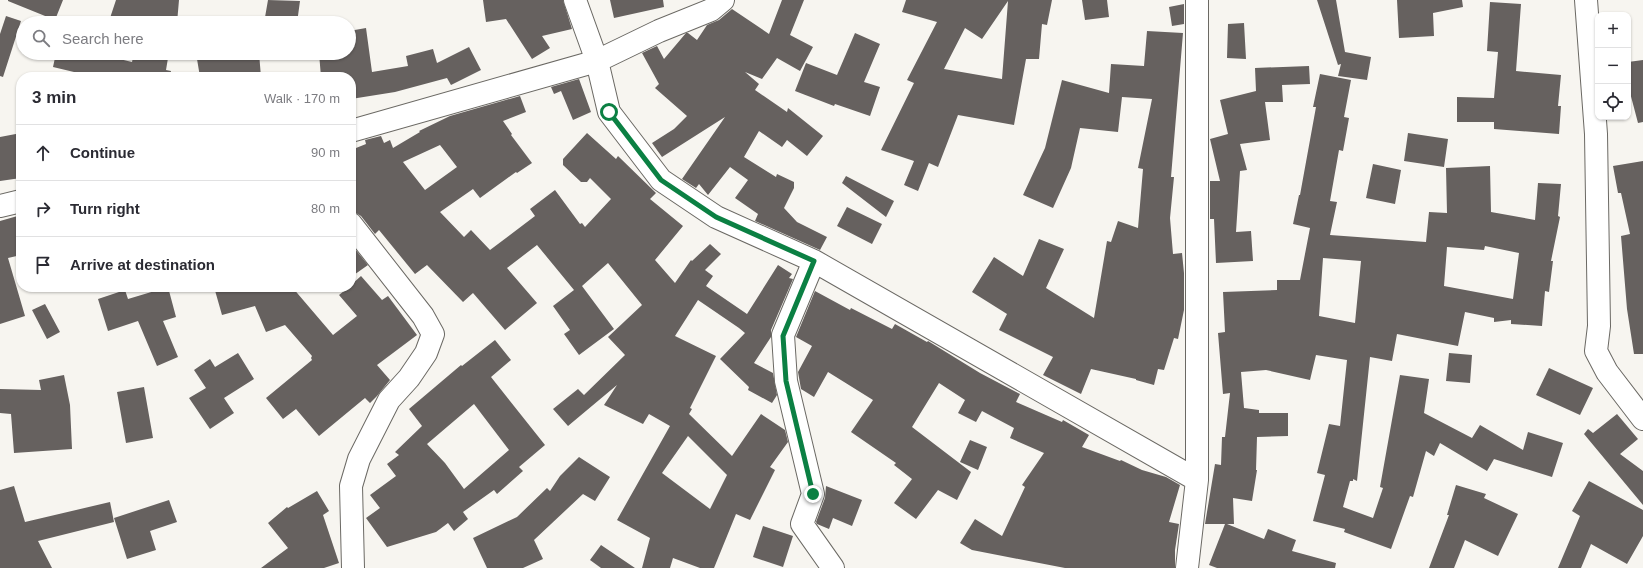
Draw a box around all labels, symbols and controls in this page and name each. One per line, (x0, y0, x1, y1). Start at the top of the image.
map controls (1595, 12, 1631, 120)
button: + (1595, 12, 1631, 48)
search box (16, 16, 356, 60)
icon: search (30, 27, 52, 49)
text: Search here (62, 30, 144, 47)
button: − (1595, 48, 1631, 84)
button: locate (1595, 84, 1631, 120)
text: 3 min (32, 88, 76, 107)
text: Walk · 170 m (264, 91, 340, 106)
route start (600, 103, 618, 121)
icon: ahead (32, 142, 54, 164)
text: Continue (70, 144, 135, 161)
text: 90 m (311, 145, 340, 160)
icon: right (32, 198, 54, 220)
text: Turn right (70, 200, 140, 217)
text: 80 m (311, 201, 340, 216)
icon: arrive (32, 254, 54, 276)
text: Arrive at destination (70, 256, 215, 273)
route end (804, 485, 822, 503)

